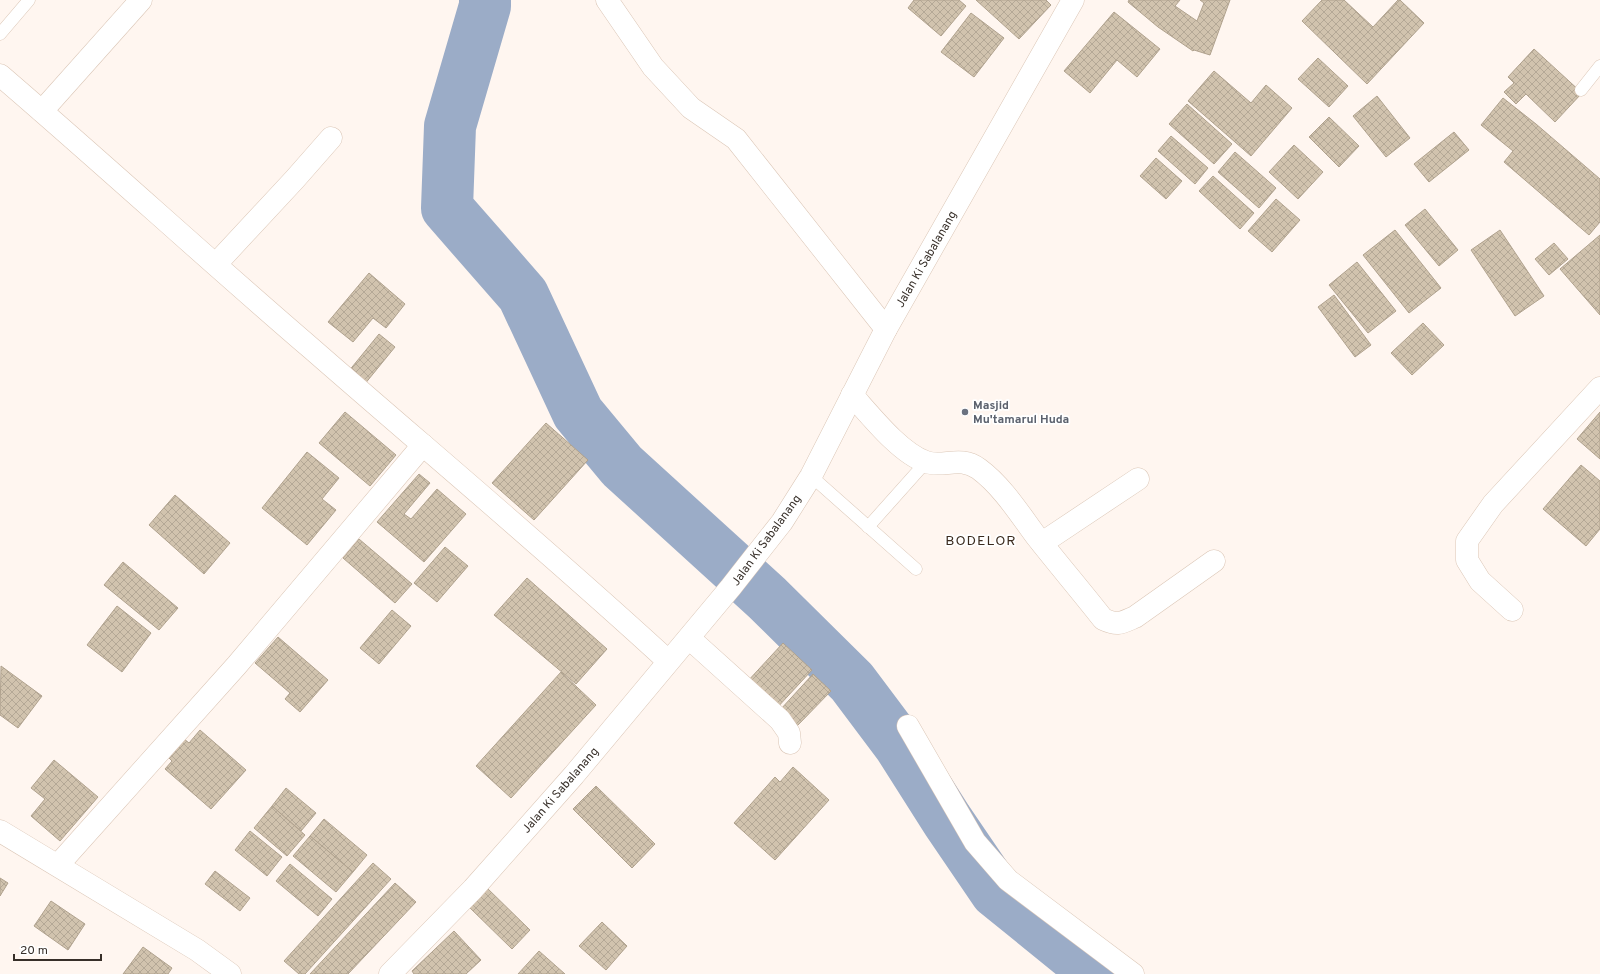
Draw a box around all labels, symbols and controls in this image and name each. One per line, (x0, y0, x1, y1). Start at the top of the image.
street label: Jalan Ki Sabalanang (893, 208, 961, 311)
place label: Masjid Mu'tamarul Huda (973, 398, 1069, 428)
marker: Masjid Mu'tamarul Huda (960, 407, 970, 417)
street label: Jalan Ki Sabalanang (728, 492, 805, 589)
district label: BODELOR (945, 533, 1017, 550)
street label: Jalan Ki Sabalanang (519, 744, 603, 837)
scale bar (14, 936, 101, 962)
text: 20 m (20, 943, 48, 959)

